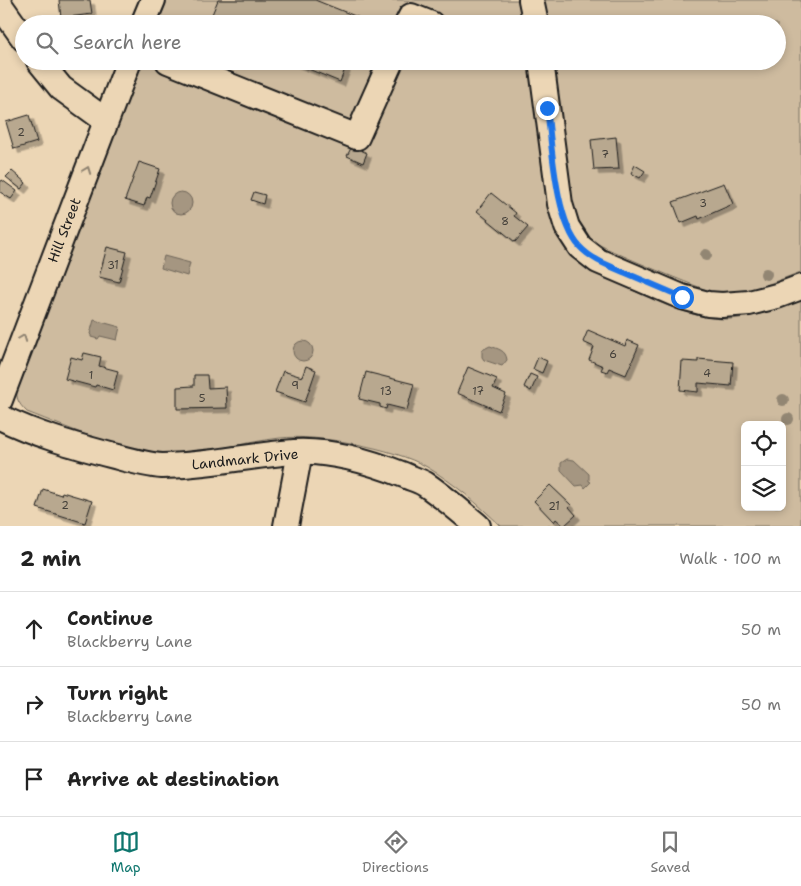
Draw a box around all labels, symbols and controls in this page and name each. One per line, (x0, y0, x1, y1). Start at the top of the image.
search box (15, 15, 786, 70)
icon: search (33, 29, 61, 57)
text: Search here (73, 30, 182, 55)
route end (536, 97, 559, 120)
house number: 2 (17, 125, 25, 140)
house number: 7 (601, 147, 609, 162)
one-way arrow (81, 166, 91, 174)
street label: Hill Street (43, 195, 85, 265)
house number: 3 (699, 196, 707, 211)
house number: 8 (501, 214, 509, 229)
house number: 31 (107, 258, 119, 273)
route start (671, 286, 694, 309)
one-way arrow (17, 334, 27, 343)
house number: 6 (609, 347, 617, 362)
house number: 4 (703, 366, 711, 381)
house number: 1 (89, 368, 93, 383)
house number: 9 (291, 378, 299, 393)
house number: 13 (380, 384, 392, 399)
house number: 17 (472, 384, 484, 399)
house number: 5 (199, 391, 206, 406)
map controls (741, 421, 786, 511)
button: locate (741, 421, 786, 466)
street label: Landmark Drive (191, 444, 299, 474)
button: layers (741, 466, 786, 511)
house number: 2 (61, 498, 69, 513)
house number: 21 (548, 499, 560, 514)
text: 2 min (20, 545, 81, 573)
text: Walk · 100 m (679, 548, 781, 569)
text: Continue (67, 606, 153, 631)
icon: ahead (20, 615, 48, 643)
text: 50 m (741, 619, 781, 640)
text: Blackberry Lane (67, 631, 193, 652)
text: Turn right (67, 681, 168, 706)
icon: right (20, 690, 48, 718)
text: 50 m (741, 694, 781, 715)
text: Blackberry Lane (67, 706, 193, 727)
icon: arrive (20, 765, 48, 793)
text: Arrive at destination (67, 767, 279, 792)
tab: Map (111, 828, 141, 876)
tab: Directions (362, 828, 429, 876)
tab: Saved (651, 828, 690, 876)

